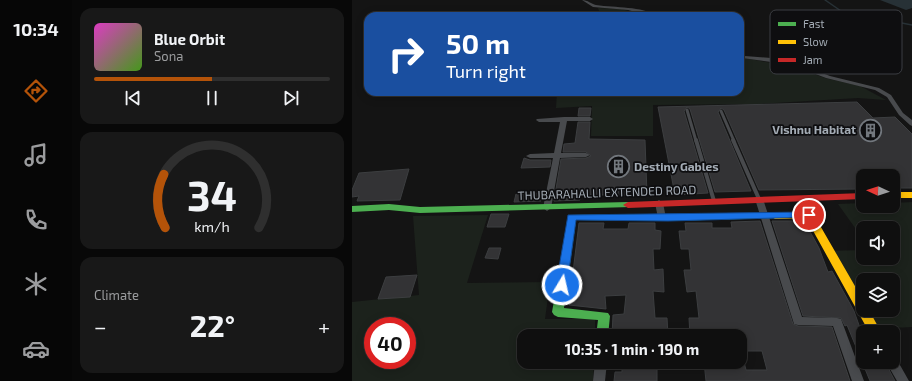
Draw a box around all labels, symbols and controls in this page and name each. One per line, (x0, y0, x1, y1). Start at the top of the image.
legend (770, 10, 902, 74)
text: Fast (803, 17, 825, 30)
text: 10:34 (13, 18, 59, 40)
text: 50 m (446, 26, 510, 60)
icon: right (380, 28, 432, 80)
text: Blue Orbit (154, 30, 225, 48)
text: Slow (803, 35, 828, 48)
text: Sona (154, 48, 183, 64)
text: Jam (803, 53, 822, 66)
text: Turn right (446, 60, 526, 82)
icon: directions (22, 77, 50, 105)
icon: previous (122, 87, 144, 109)
icon: pause (201, 87, 223, 109)
icon: next (280, 87, 302, 109)
building icon: Vishnu Habitat (858, 117, 884, 143)
place label: Vishnu Habitat (772, 122, 856, 136)
icon: music (22, 141, 50, 169)
building icon: Destiny Gables (606, 154, 632, 180)
place label: Destiny Gables (634, 159, 719, 174)
text: 34 (187, 169, 237, 219)
north arrow (856, 169, 900, 213)
map controls (856, 169, 900, 369)
street label: THUBARAHALLI EXTENDED ROAD (517, 182, 697, 202)
pin (792, 198, 826, 232)
icon: arrive (798, 204, 820, 226)
icon: phone (22, 206, 50, 234)
text: km/h (194, 218, 230, 235)
button: sound (856, 221, 900, 265)
position arrow (541, 264, 583, 306)
icon: climate (22, 270, 50, 298)
button: layers (856, 273, 900, 317)
text: Climate (94, 287, 139, 303)
text: 22° (190, 307, 235, 343)
text: − (94, 313, 107, 339)
text: + (318, 313, 330, 339)
speed limit sign: 40 (364, 317, 416, 369)
button: + (856, 325, 900, 369)
icon: car (22, 335, 50, 363)
text: 10:35 · 1 min · 190 m (565, 340, 699, 358)

